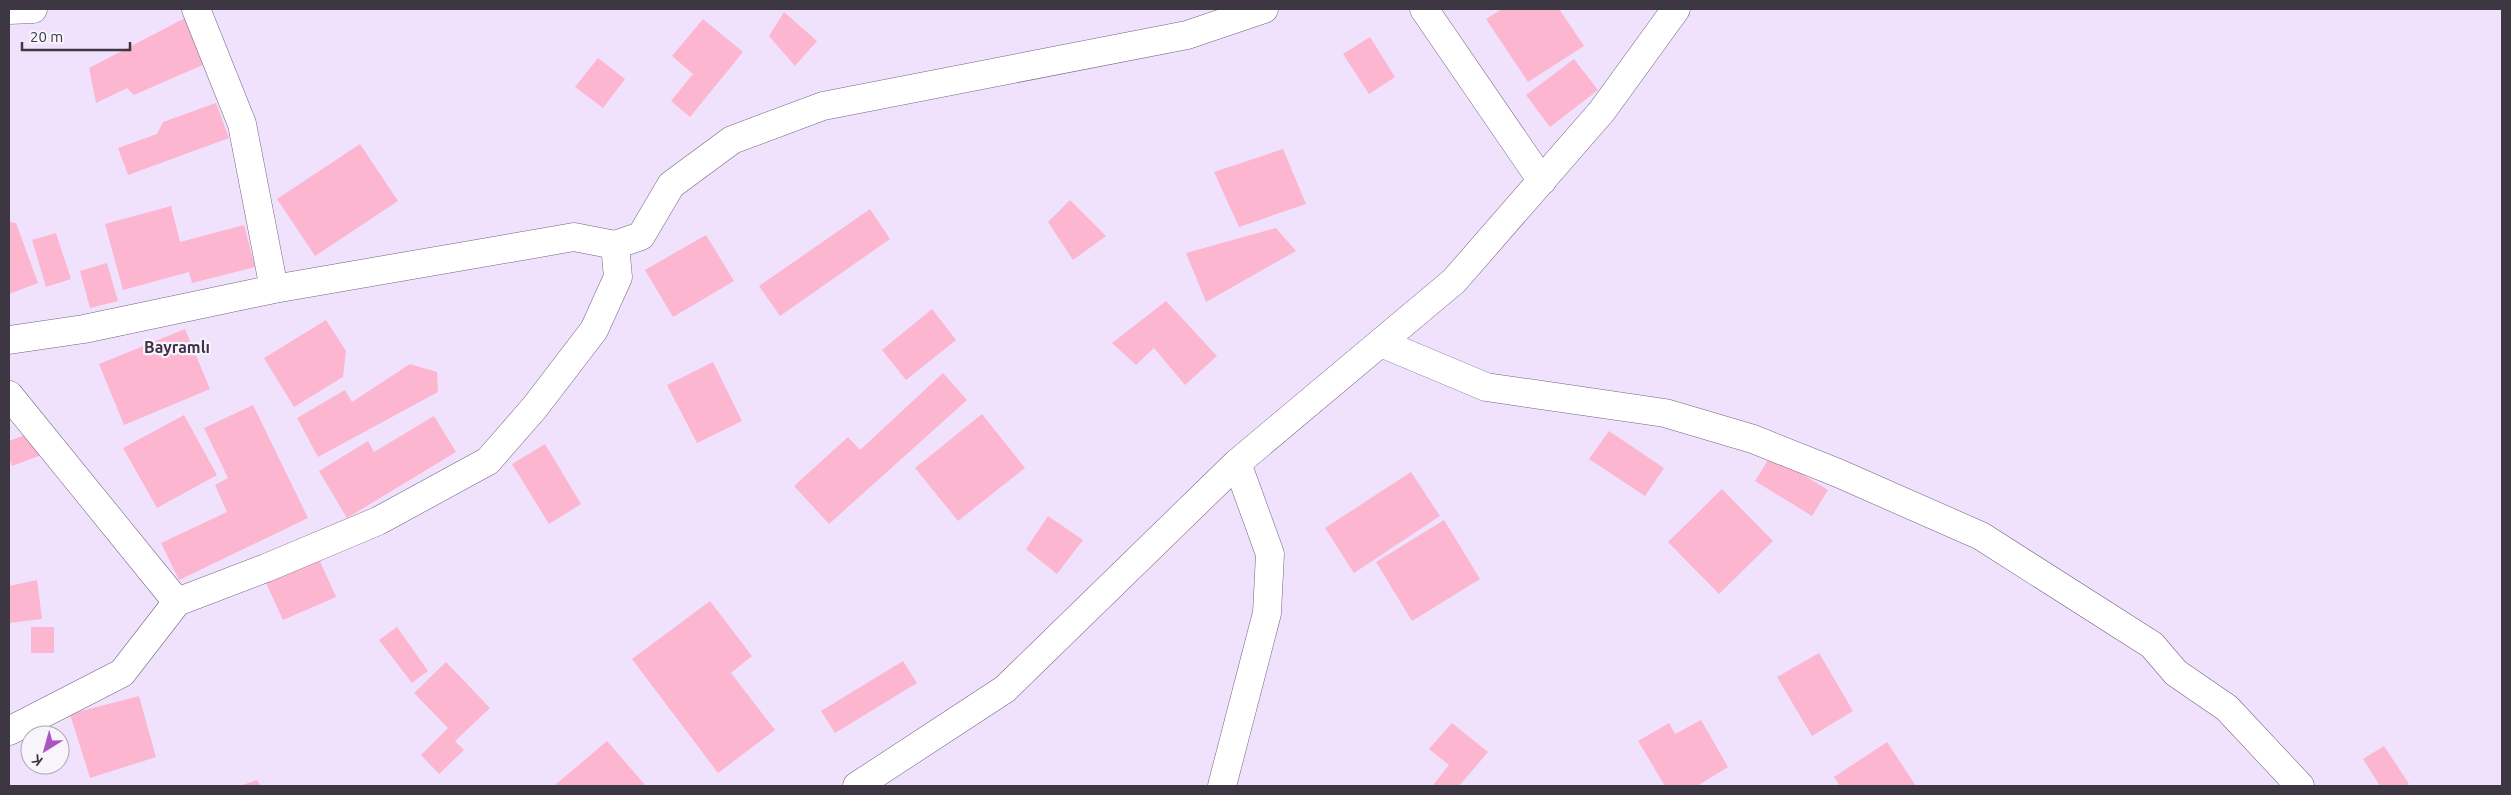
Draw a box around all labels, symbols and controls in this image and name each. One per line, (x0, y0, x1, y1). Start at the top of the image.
scale bar (22, 20, 130, 52)
text: 20 m (30, 28, 63, 45)
district label: Bayramlı (144, 338, 210, 356)
north arrow (20, 725, 70, 775)
text: K (28, 751, 46, 770)

